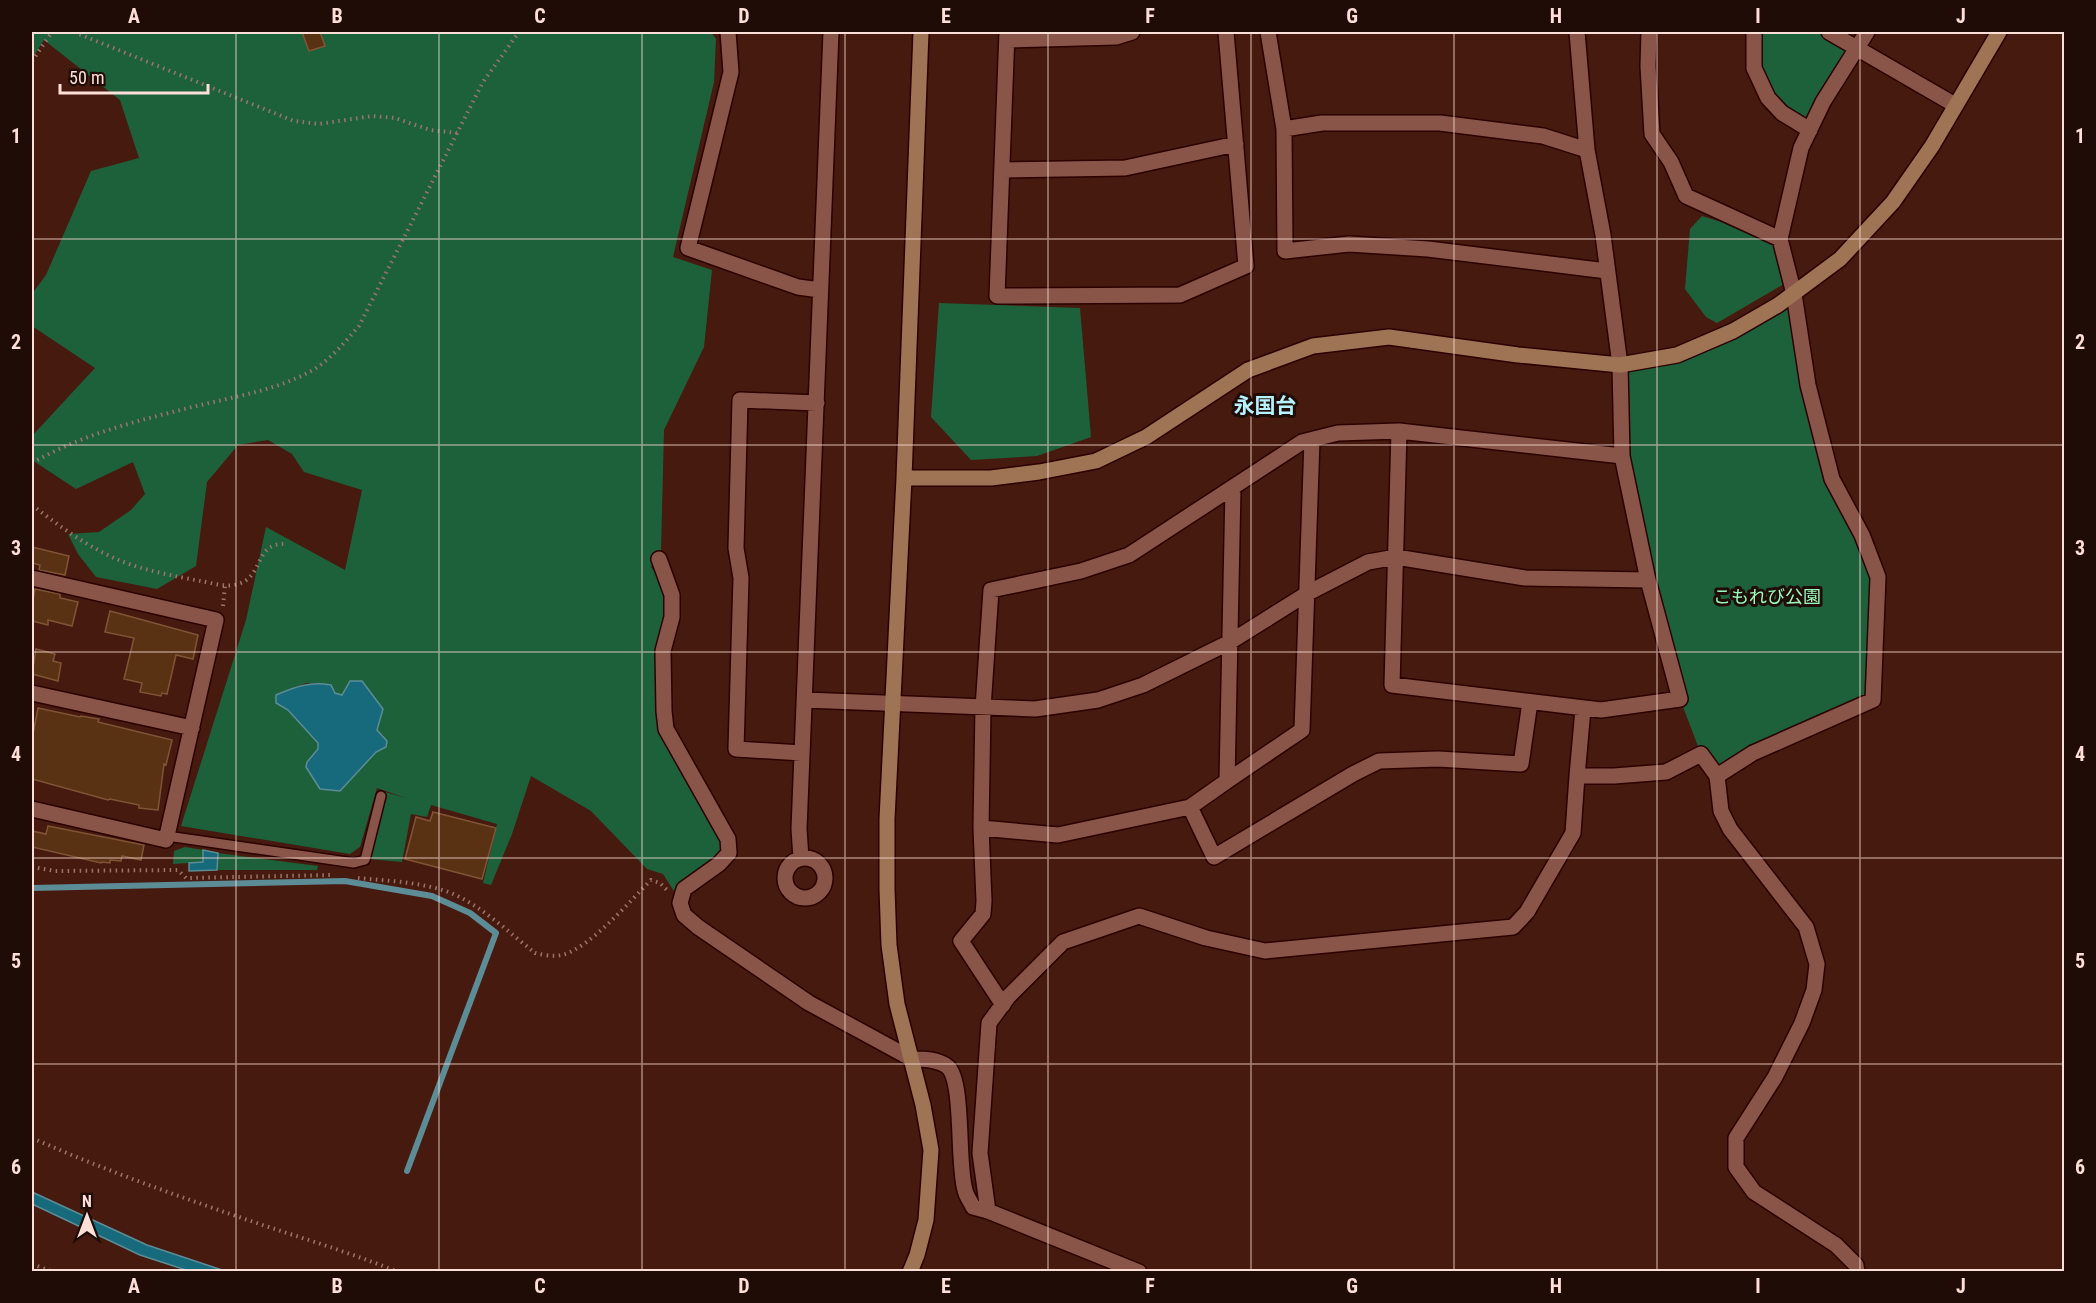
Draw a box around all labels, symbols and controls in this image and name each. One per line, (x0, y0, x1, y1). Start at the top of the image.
text: A (128, 4, 140, 28)
text: B (331, 4, 343, 28)
text: C (534, 4, 546, 28)
text: D (738, 4, 750, 28)
text: E (941, 4, 951, 28)
text: F (1145, 4, 1155, 28)
text: G (1346, 4, 1358, 28)
text: H (1550, 4, 1562, 28)
text: I (1755, 4, 1761, 28)
text: J (1956, 4, 1966, 28)
scale bar (60, 57, 208, 95)
text: 50 m (69, 67, 104, 88)
text: 1 (11, 124, 21, 148)
text: 1 (2075, 124, 2085, 148)
text: 2 (11, 330, 21, 354)
text: 2 (2075, 330, 2085, 354)
district label: 永国台 (1234, 394, 1297, 418)
text: 3 (11, 536, 21, 560)
text: 3 (2075, 536, 2085, 560)
park label: こもれび公園 (1713, 586, 1821, 607)
text: 4 (11, 742, 21, 766)
text: 4 (2075, 742, 2085, 766)
text: 5 (11, 949, 21, 973)
text: 5 (2075, 949, 2085, 973)
text: 6 (11, 1155, 21, 1179)
text: 6 (2075, 1155, 2085, 1179)
north arrow (57, 1186, 117, 1246)
text: N (82, 1192, 92, 1211)
text: A (128, 1274, 140, 1298)
text: B (331, 1274, 343, 1298)
text: C (534, 1274, 546, 1298)
text: D (738, 1274, 750, 1298)
text: E (941, 1274, 951, 1298)
text: F (1145, 1274, 1155, 1298)
text: G (1346, 1274, 1358, 1298)
text: H (1550, 1274, 1562, 1298)
text: I (1755, 1274, 1761, 1298)
text: J (1956, 1274, 1966, 1298)

